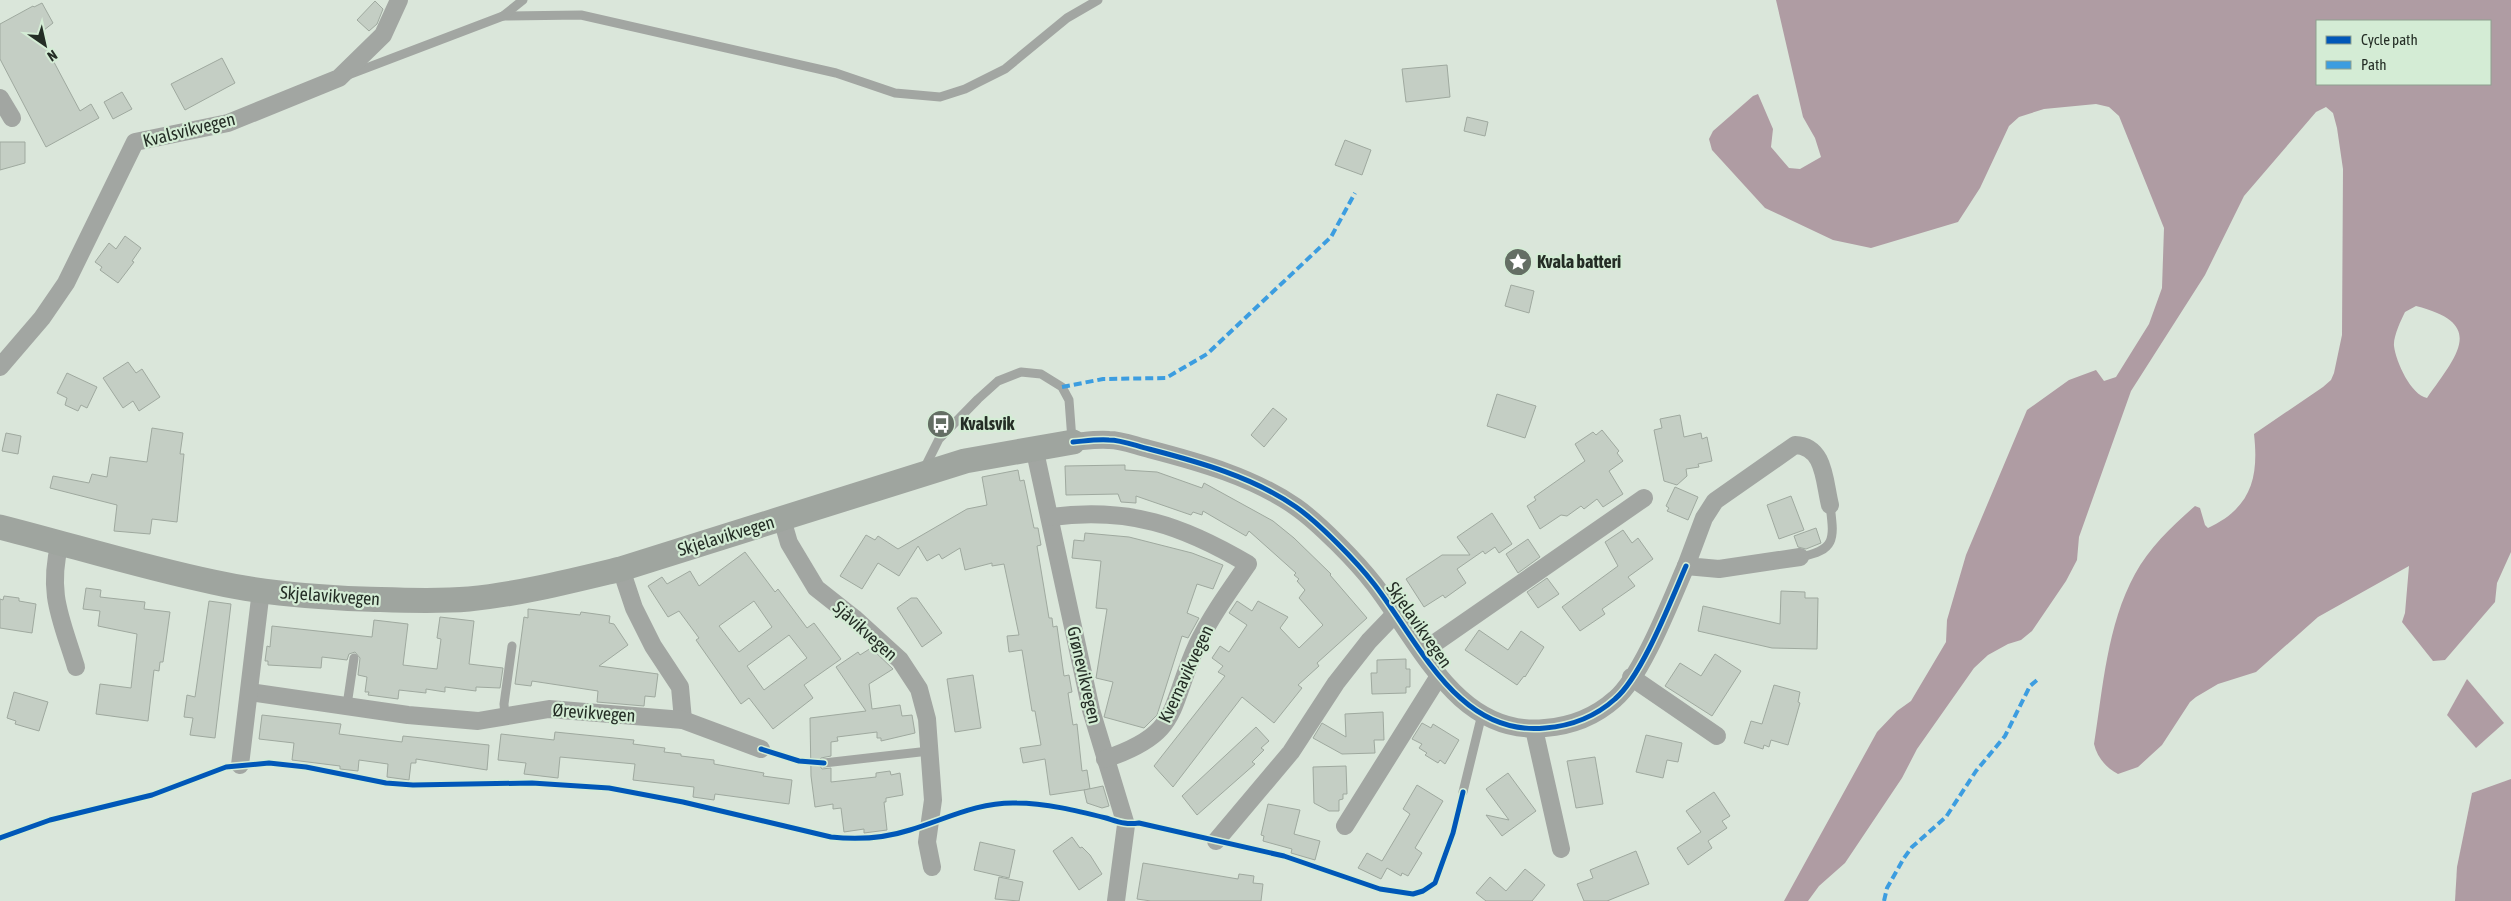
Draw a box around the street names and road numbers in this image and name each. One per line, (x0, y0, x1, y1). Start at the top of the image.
street label: Kvalsvikvegen (141, 108, 237, 151)
street label: Skjelavikvegen (675, 511, 777, 560)
street label: Skjelavikvegen (1382, 578, 1457, 672)
street label: Skjelavikvegen (279, 582, 381, 609)
street label: Sjåvikvegen (829, 596, 902, 665)
street label: Kvernavikvegen (1154, 622, 1217, 726)
street label: Grønevikvegen (1063, 624, 1106, 726)
street label: Ørevikvegen (552, 699, 636, 726)

